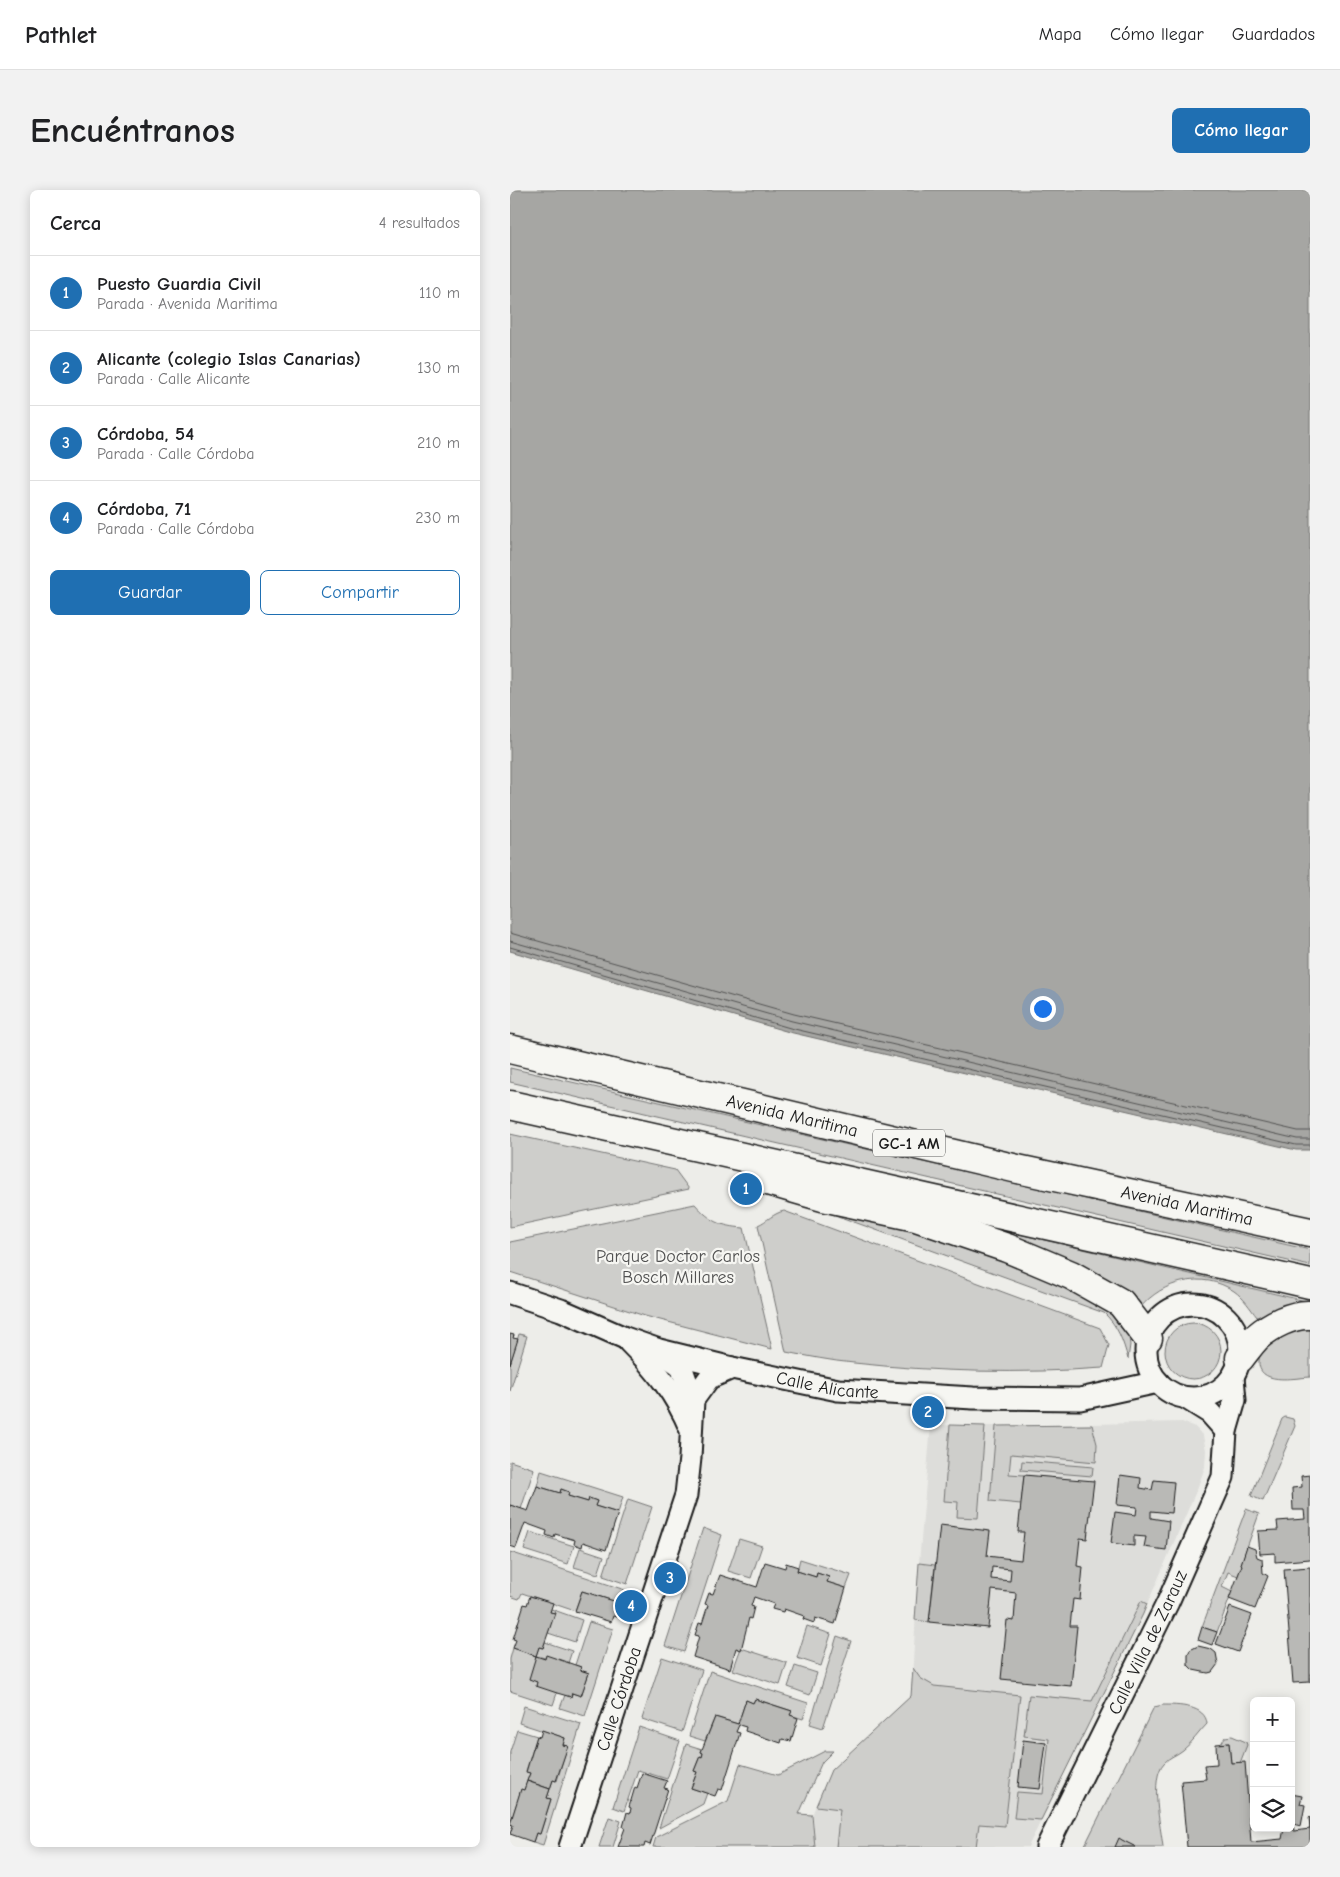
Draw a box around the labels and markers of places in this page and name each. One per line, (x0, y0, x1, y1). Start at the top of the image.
pin: 1 (730, 1170, 762, 1208)
pin: 2 (912, 1393, 944, 1431)
pin: 3 (654, 1559, 686, 1597)
pin: 4 (615, 1587, 647, 1625)

